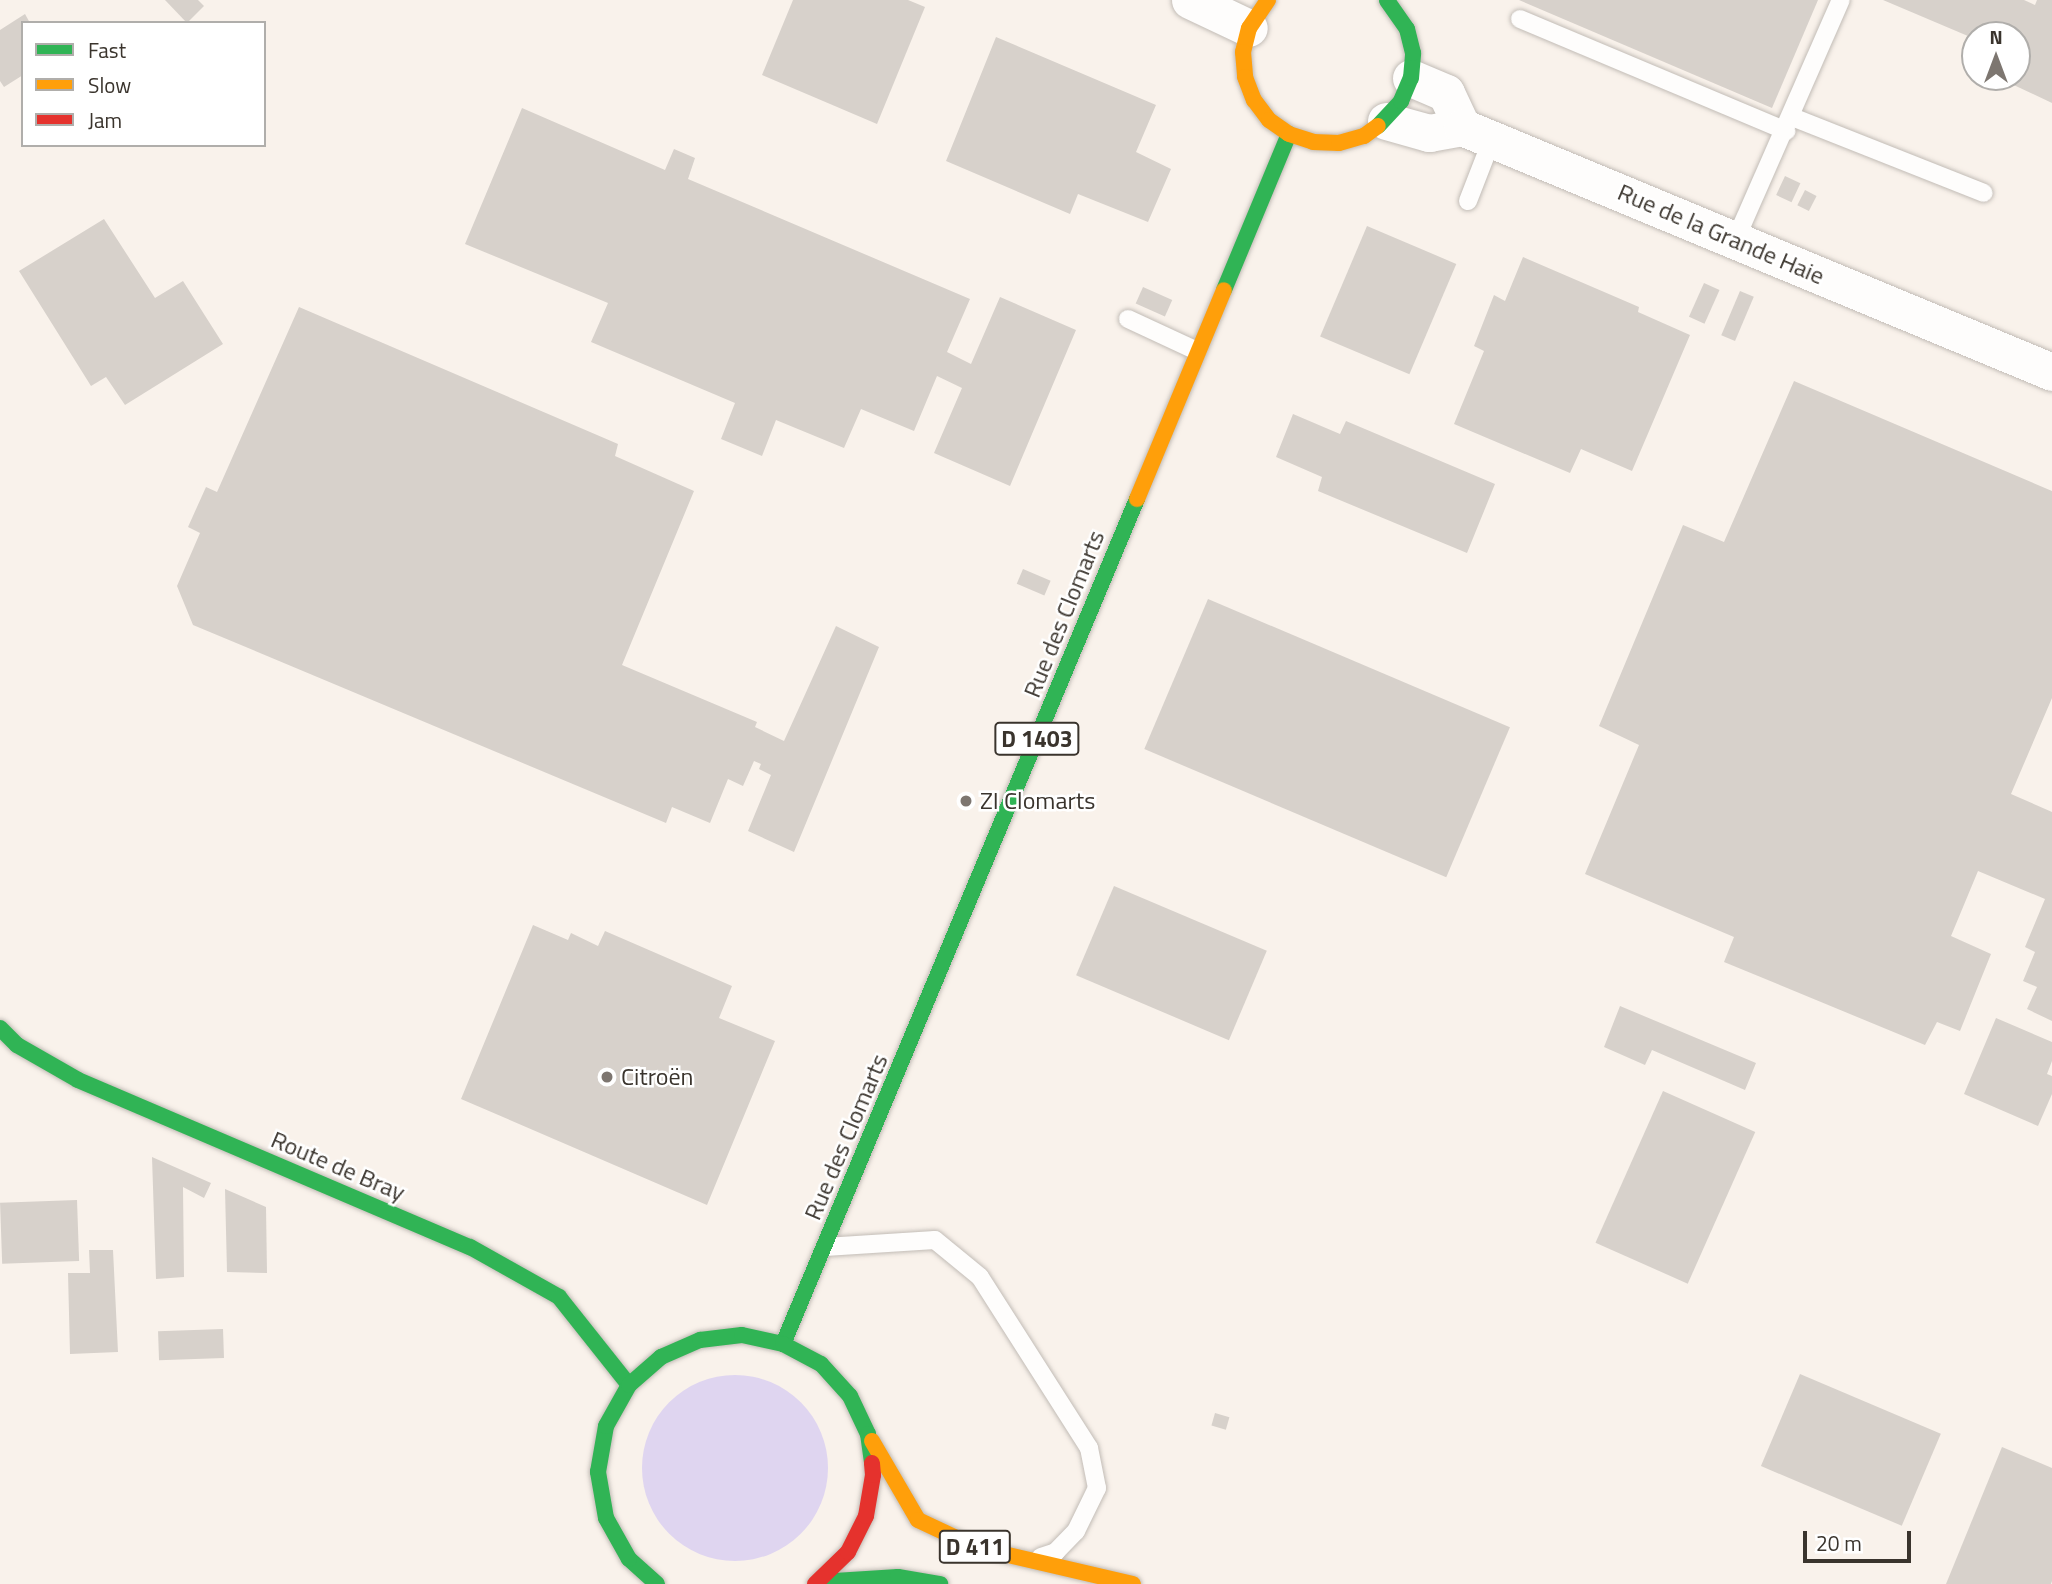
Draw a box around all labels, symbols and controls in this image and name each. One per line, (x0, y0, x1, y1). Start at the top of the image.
legend (21, 21, 266, 147)
north arrow (1961, 21, 2031, 91)
text: N (1989, 22, 2003, 51)
text: Fast (88, 34, 126, 66)
text: Slow (88, 69, 131, 101)
text: Jam (88, 104, 122, 136)
street label: Rue de la Grande Haie (1613, 177, 1829, 291)
street label: Rue des Clomarts (1017, 526, 1111, 702)
road number: D 1403 (993, 720, 1081, 758)
place label: ZI Clomarts (980, 787, 1095, 815)
marker: ZI Clomarts (958, 793, 974, 809)
street label: Rue des Clomarts (798, 1050, 894, 1224)
place label: Citroën (621, 1063, 693, 1091)
marker: Citroën (599, 1069, 615, 1085)
street label: Route de Bray (267, 1125, 409, 1207)
scale bar (1807, 1518, 1916, 1562)
text: 20 m (1816, 1527, 1862, 1559)
road number: D 411 (938, 1528, 1012, 1566)

